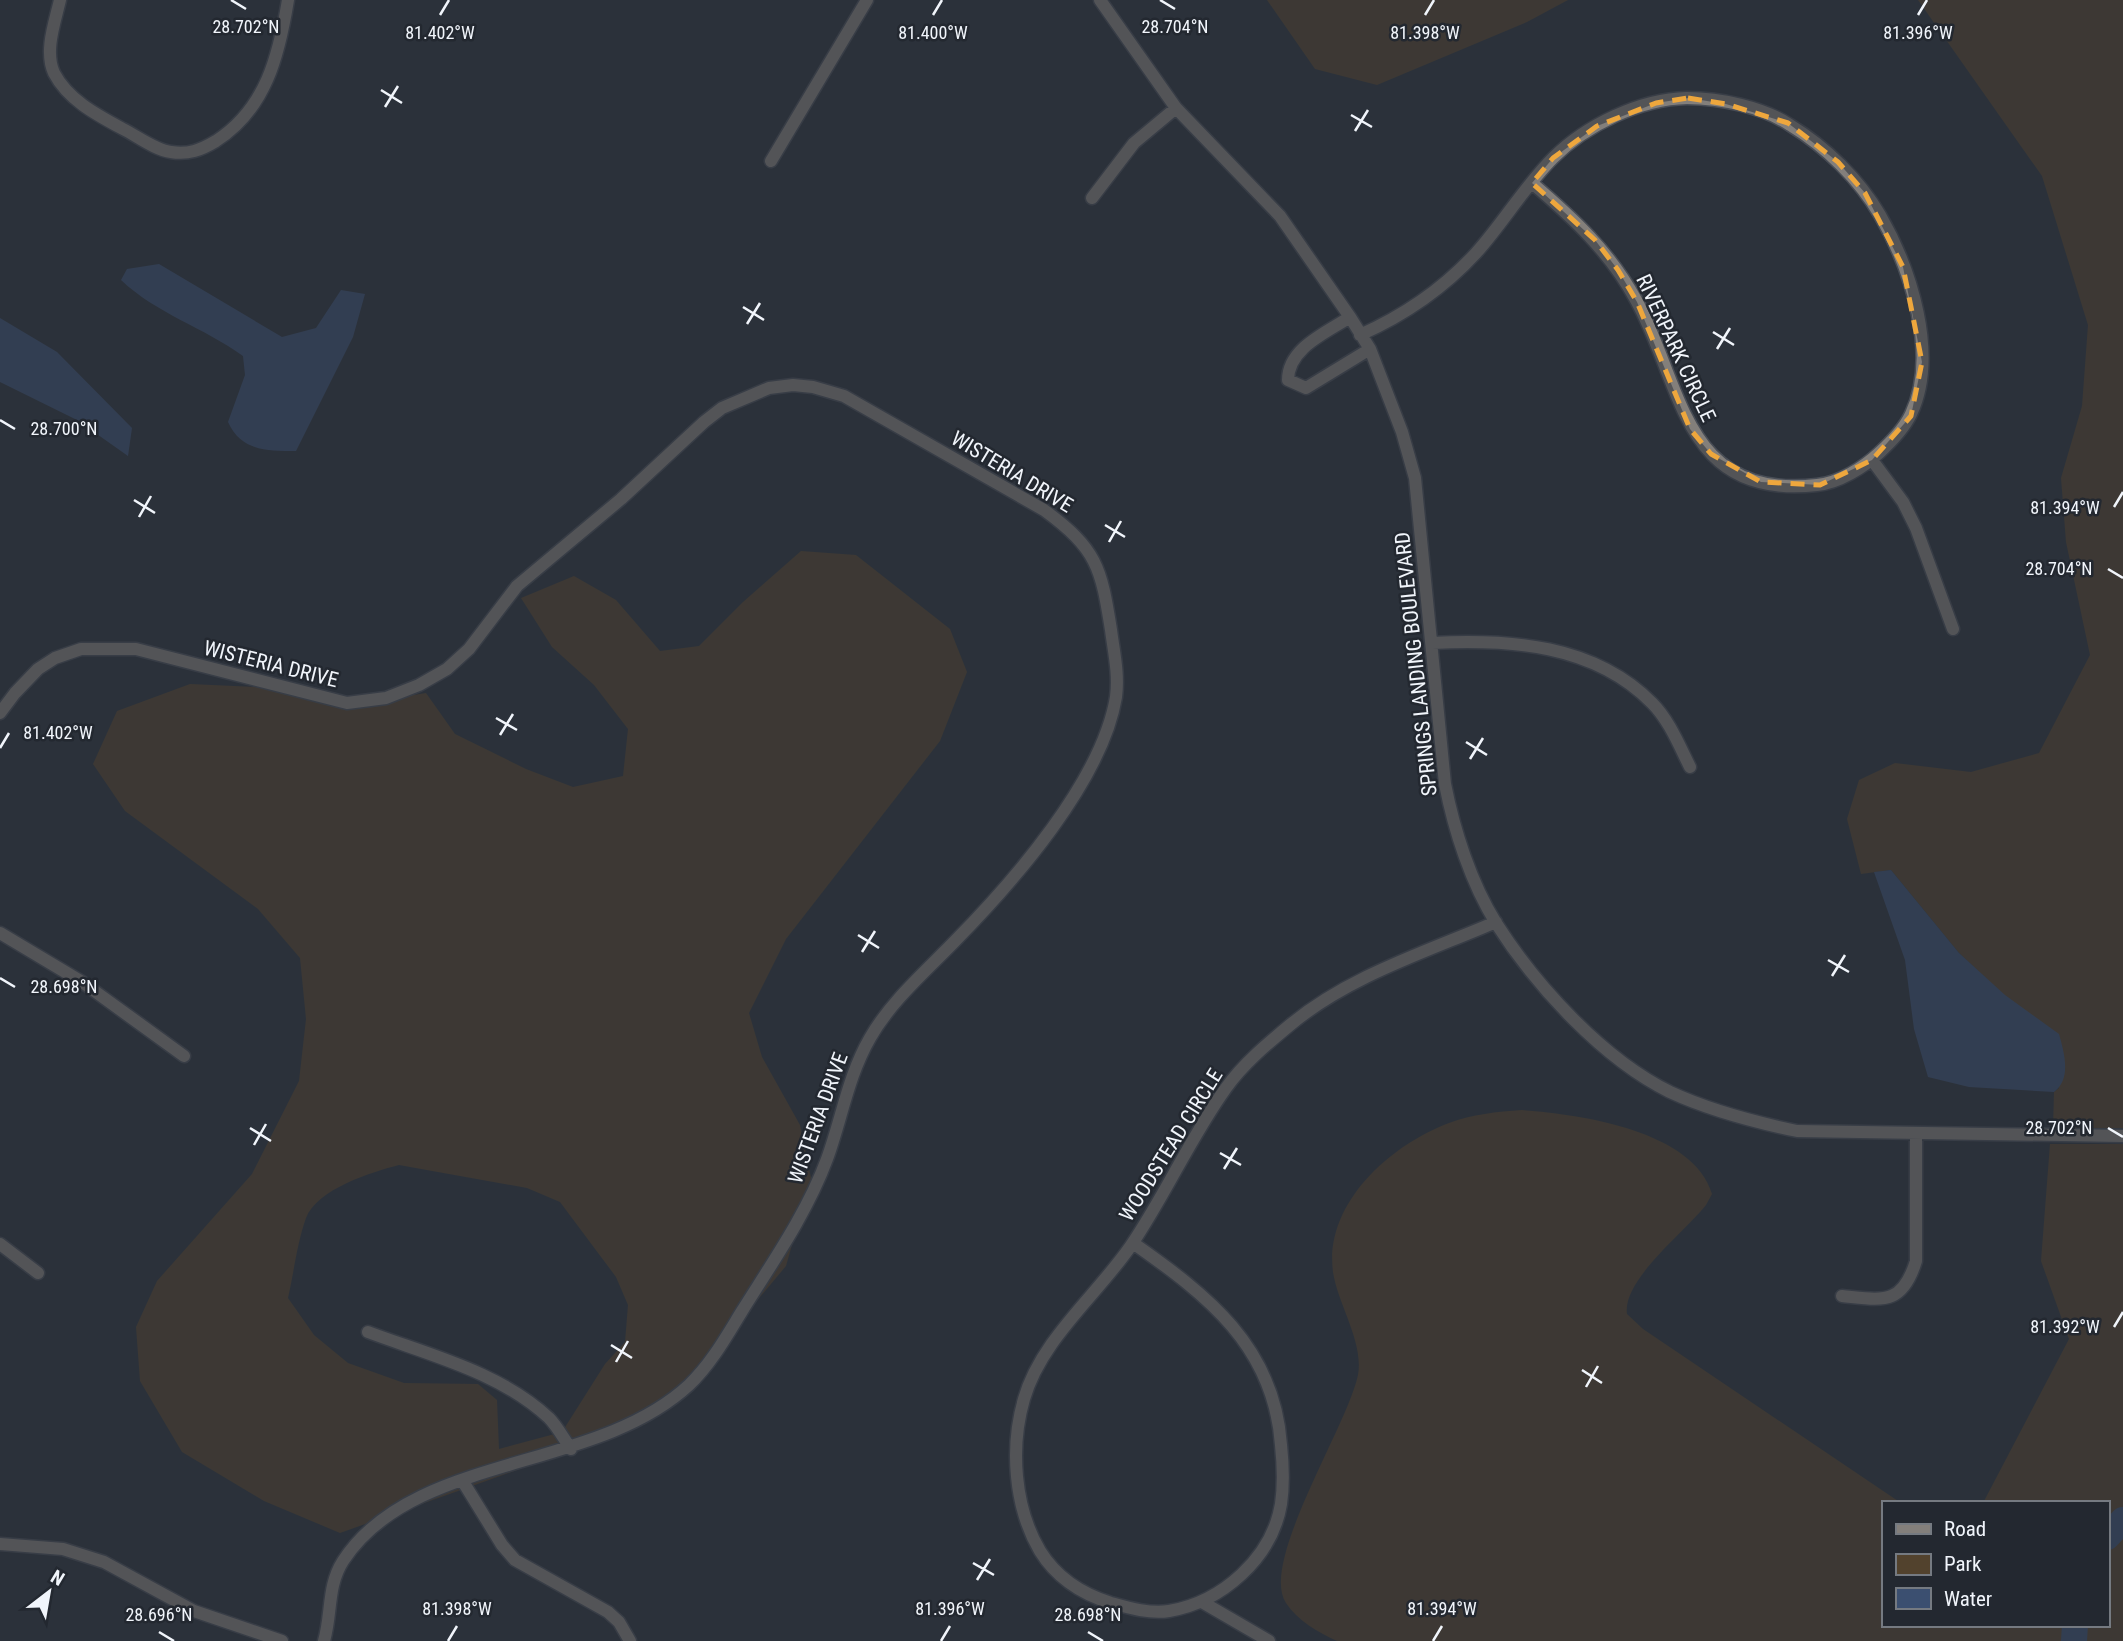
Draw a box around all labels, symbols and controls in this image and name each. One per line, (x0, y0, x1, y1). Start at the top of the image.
text: 28.702°N (212, 16, 280, 37)
text: 28.704°N (1141, 16, 1209, 37)
text: 81.402°W (405, 22, 475, 43)
text: 81.400°W (898, 22, 968, 43)
text: 81.398°W (1390, 22, 1460, 43)
text: 81.396°W (1883, 22, 1953, 43)
street label: RIVERPARK CIRCLE (1631, 270, 1721, 426)
text: 28.700°N (30, 418, 98, 439)
street label: WISTERIA DRIVE (947, 426, 1077, 518)
text: 81.394°W (2030, 497, 2100, 518)
street label: SPRINGS LANDING BOULEVARD (1390, 531, 1442, 797)
text: 28.704°N (2025, 558, 2093, 579)
street label: WISTERIA DRIVE (201, 636, 341, 692)
text: 81.402°W (23, 722, 93, 743)
text: 28.698°N (30, 976, 98, 997)
street label: WISTERIA DRIVE (783, 1049, 853, 1187)
street label: WOODSTEAD CIRCLE (1114, 1064, 1228, 1226)
text: 28.702°N (2025, 1117, 2093, 1138)
text: 81.392°W (2030, 1316, 2100, 1337)
legend (1882, 1501, 2109, 1627)
text: Road (1944, 1517, 1986, 1541)
text: Park (1944, 1552, 1982, 1576)
north arrow (14, 1557, 84, 1627)
text: N (47, 1565, 68, 1591)
text: Water (1944, 1587, 1992, 1611)
text: 81.398°W (422, 1598, 492, 1619)
text: 81.396°W (915, 1598, 985, 1619)
text: 81.394°W (1407, 1598, 1477, 1619)
text: 28.696°N (125, 1604, 193, 1625)
text: 28.698°N (1054, 1604, 1122, 1625)

